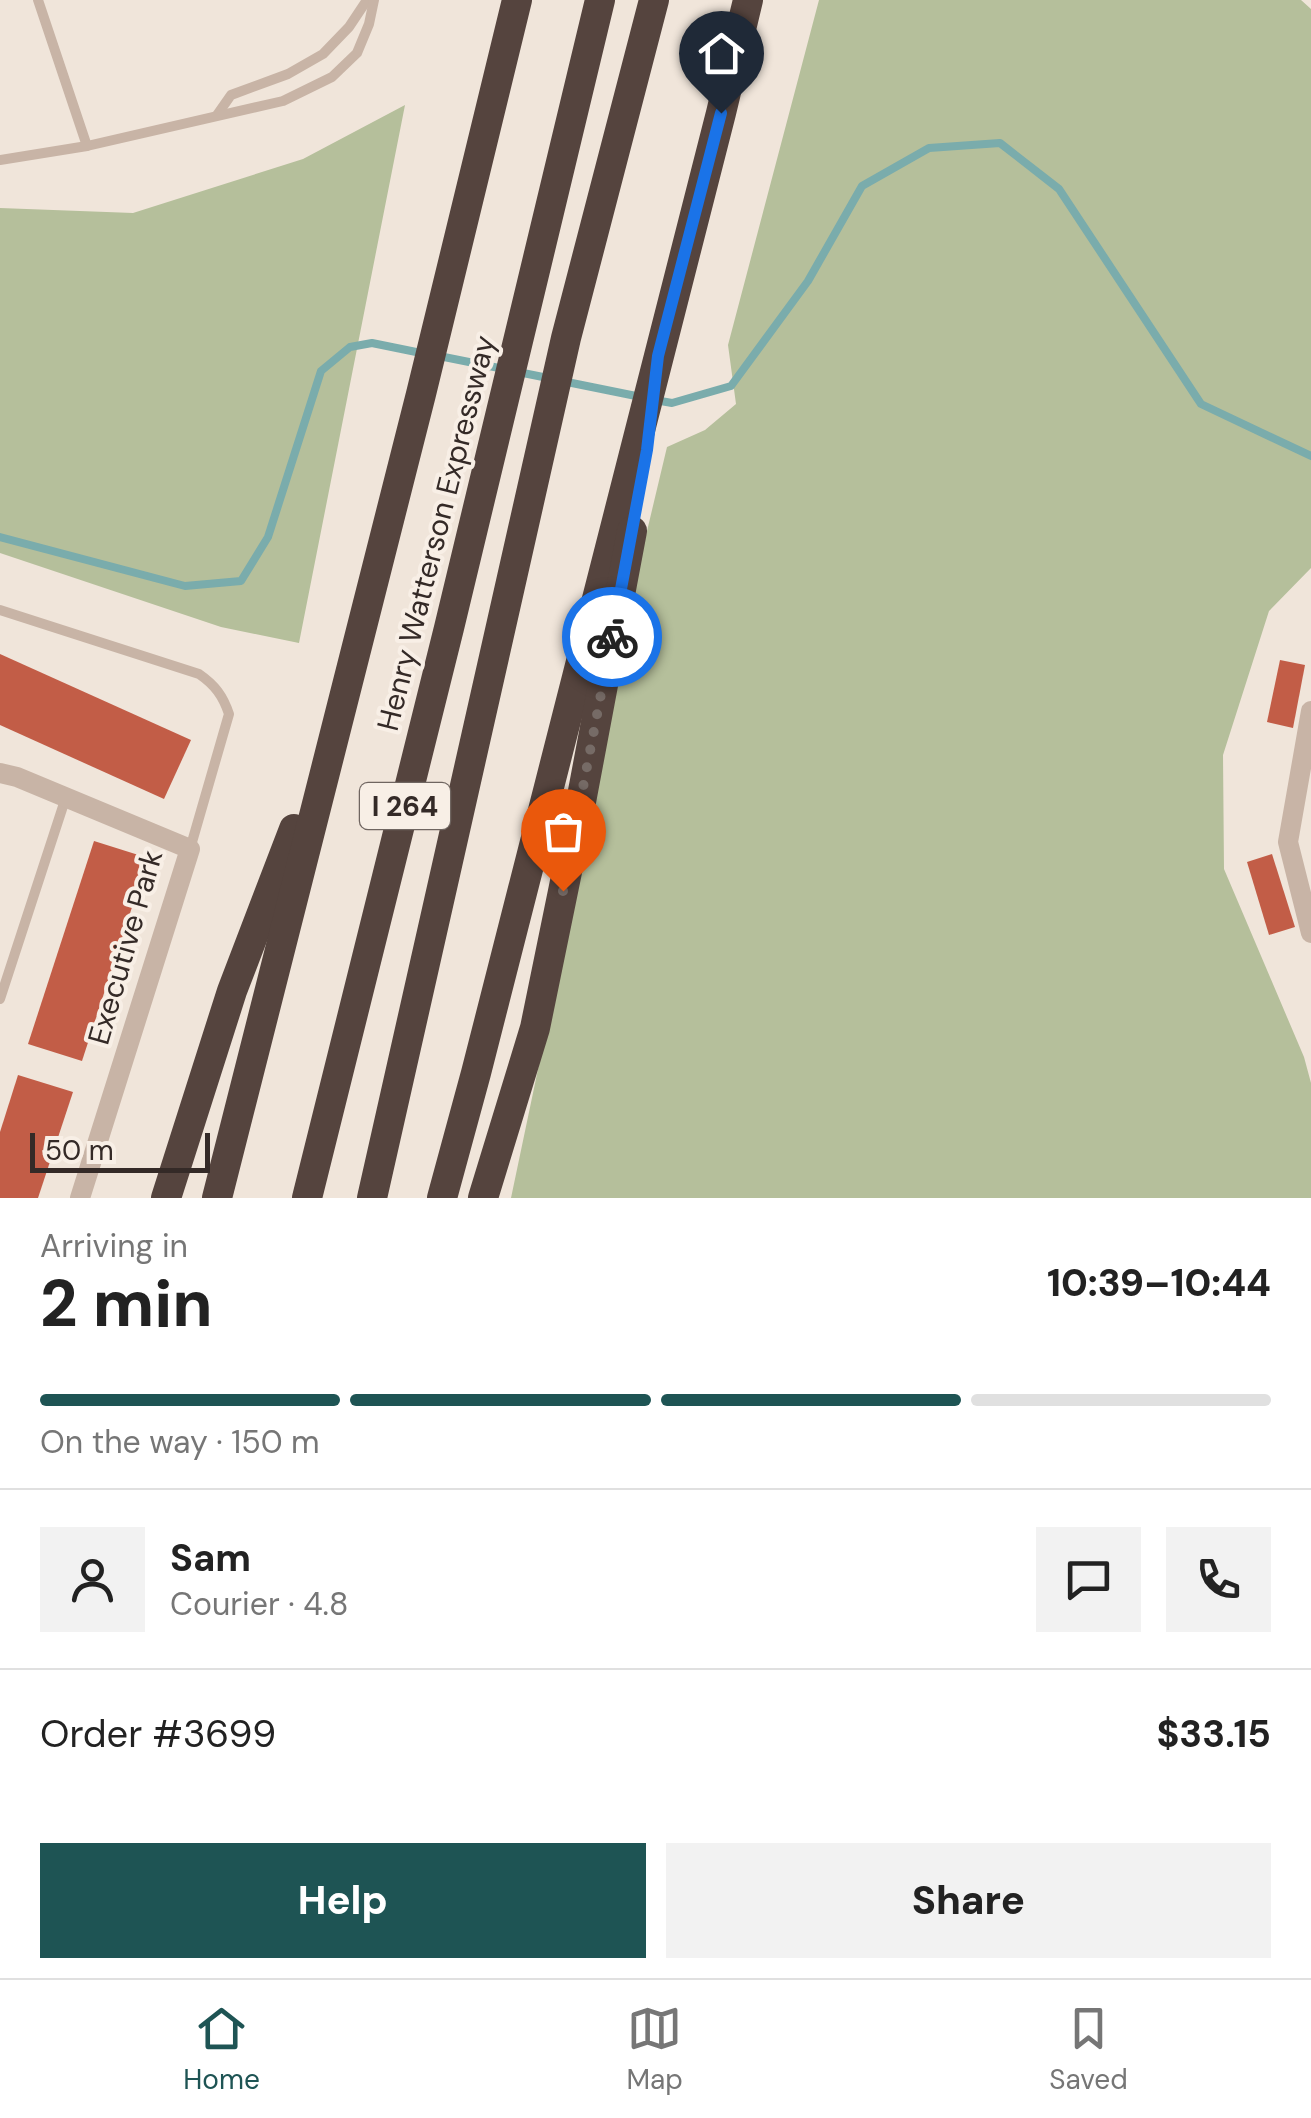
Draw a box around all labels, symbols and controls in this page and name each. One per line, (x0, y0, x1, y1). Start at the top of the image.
pin (679, 11, 764, 114)
icon: home (694, 26, 749, 81)
street label: Henry Watterson Expressway (368, 331, 504, 735)
courier (562, 587, 662, 687)
icon: bike (585, 610, 640, 665)
road number: I 264 (360, 783, 450, 829)
pin (521, 789, 606, 892)
icon: bag (536, 804, 591, 859)
street label: Executive Park (79, 845, 171, 1049)
scale bar (30, 1128, 210, 1172)
text: 50 m (45, 1132, 114, 1169)
text: Arriving in (40, 1225, 188, 1267)
text: 10:39–10:44 (1047, 1258, 1271, 1308)
text: 2 min (40, 1262, 213, 1346)
text: On the way · 150 m (40, 1421, 320, 1463)
button: person (40, 1527, 145, 1632)
button: chat (1036, 1527, 1141, 1632)
button: phone (1166, 1527, 1271, 1632)
text: Sam (170, 1533, 251, 1583)
text: Courier · 4.8 (170, 1583, 348, 1625)
text: Order #3699 (40, 1709, 276, 1759)
text: $33.15 (1156, 1709, 1271, 1759)
button: Help (40, 1843, 646, 1958)
button: Share (666, 1843, 1271, 1958)
tab: Home (183, 2001, 260, 2098)
tab: Map (626, 2001, 683, 2098)
tab: Saved (1049, 2001, 1128, 2098)

